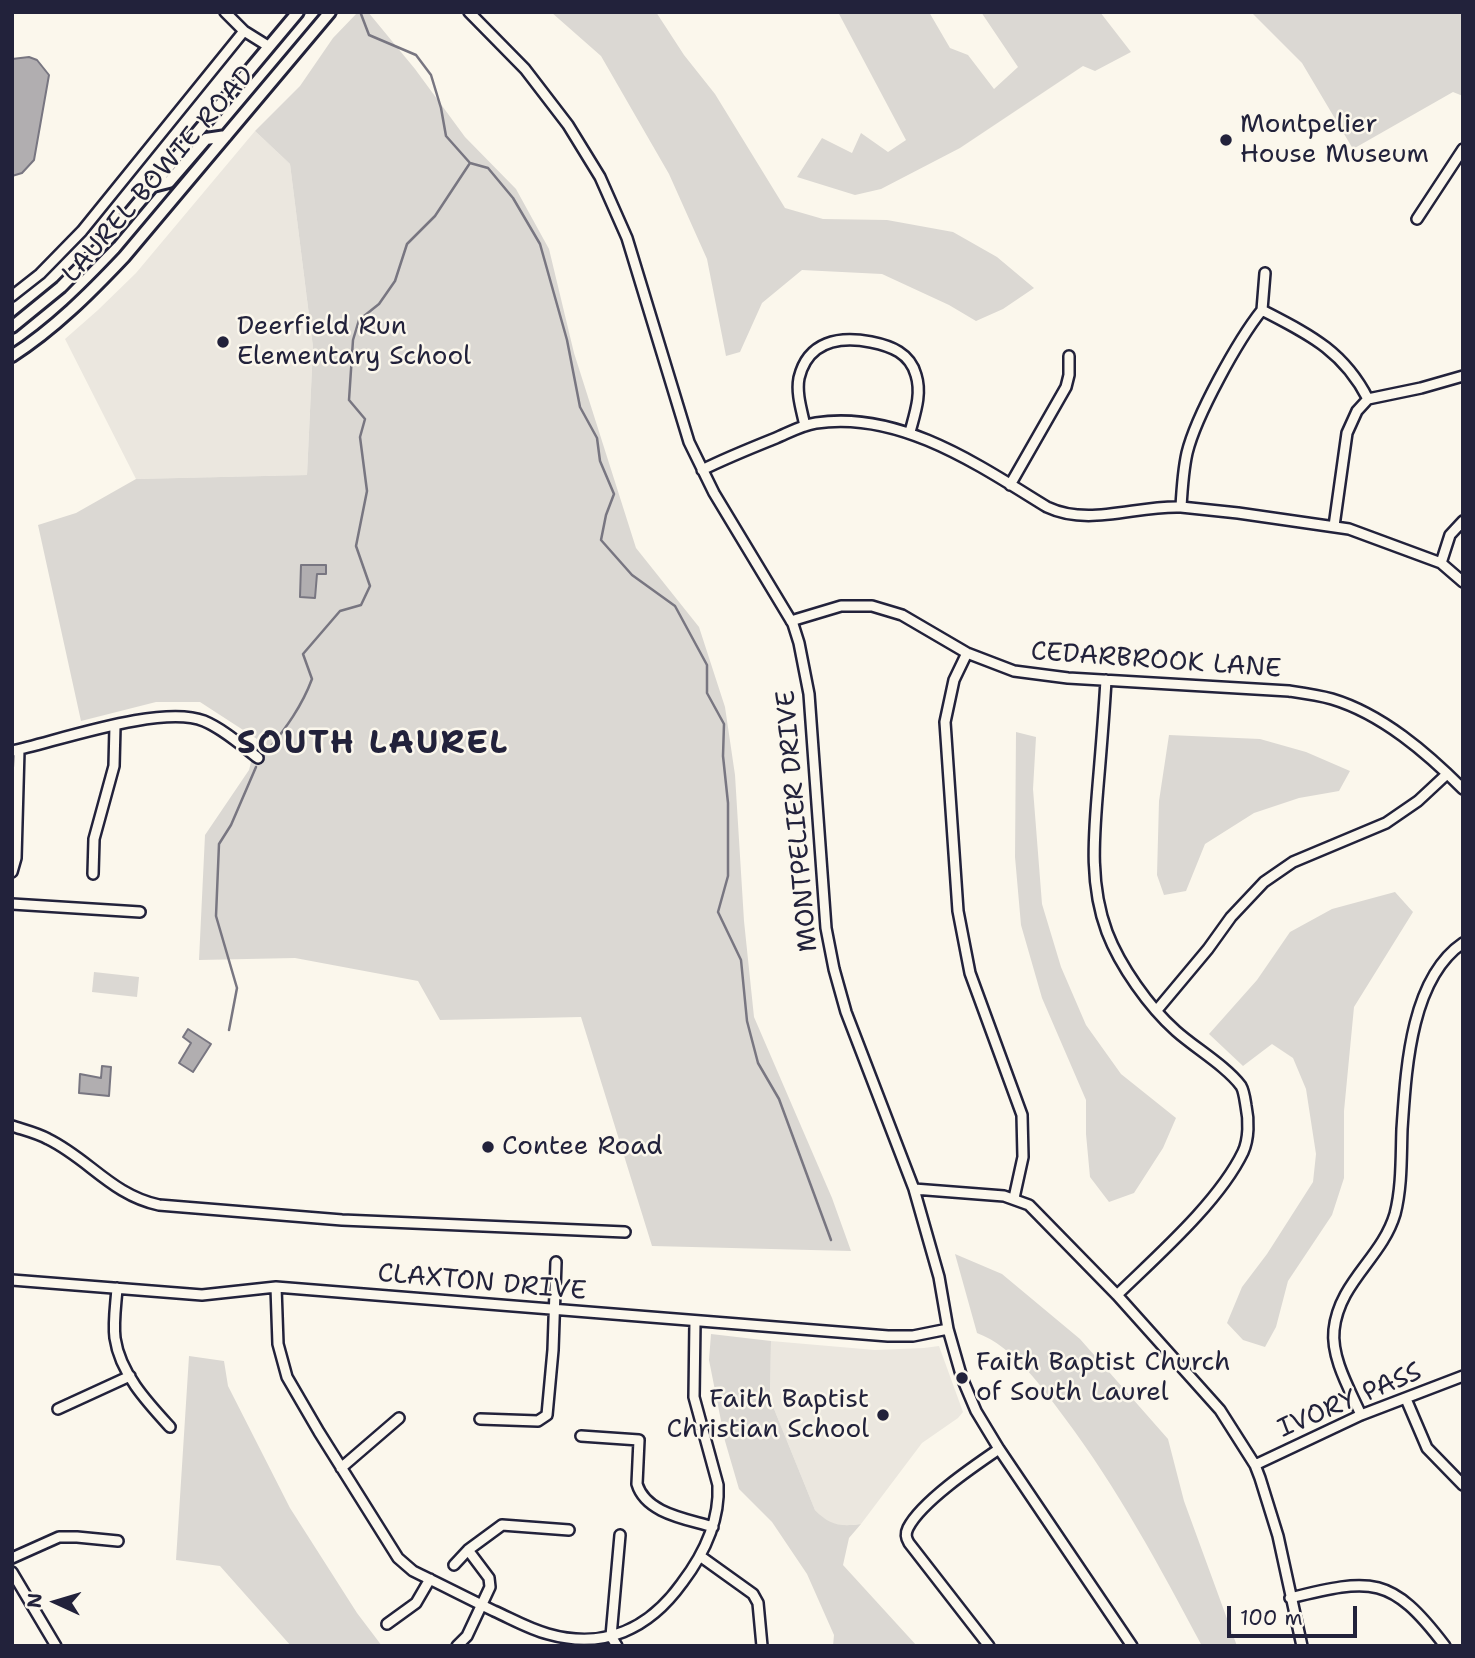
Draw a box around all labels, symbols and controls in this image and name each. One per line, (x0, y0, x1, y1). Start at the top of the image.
street label: LAUREL BOWIE ROAD (56, 60, 262, 290)
place label: Montpelier House Museum (1240, 109, 1429, 170)
marker: Montpelier House Museum (1218, 132, 1234, 148)
place label: Deerfield Run Elementary School (237, 311, 471, 372)
marker: Deerfield Run Elementary School (215, 334, 231, 350)
street label: CEDARBROOK LANE (1030, 637, 1282, 685)
street label: MONTPELIER DRIVE (771, 689, 825, 953)
district label: SOUTH LAUREL (238, 724, 508, 764)
place label: Contee Road (502, 1131, 663, 1163)
marker: Contee Road (480, 1139, 496, 1155)
street label: CLAXTON DRIVE (376, 1258, 588, 1308)
place label: Faith Baptist Church of South Laurel (976, 1347, 1230, 1408)
street label: IVORY PASS (1274, 1357, 1426, 1445)
marker: Faith Baptist Church of South Laurel (954, 1370, 970, 1386)
place label: Faith Baptist Christian School (667, 1384, 869, 1446)
marker: Faith Baptist Christian School (875, 1407, 891, 1423)
north arrow (21, 1567, 91, 1637)
text: N (22, 1592, 48, 1609)
scale bar (1230, 1592, 1360, 1636)
text: 100 m (1240, 1604, 1303, 1632)

